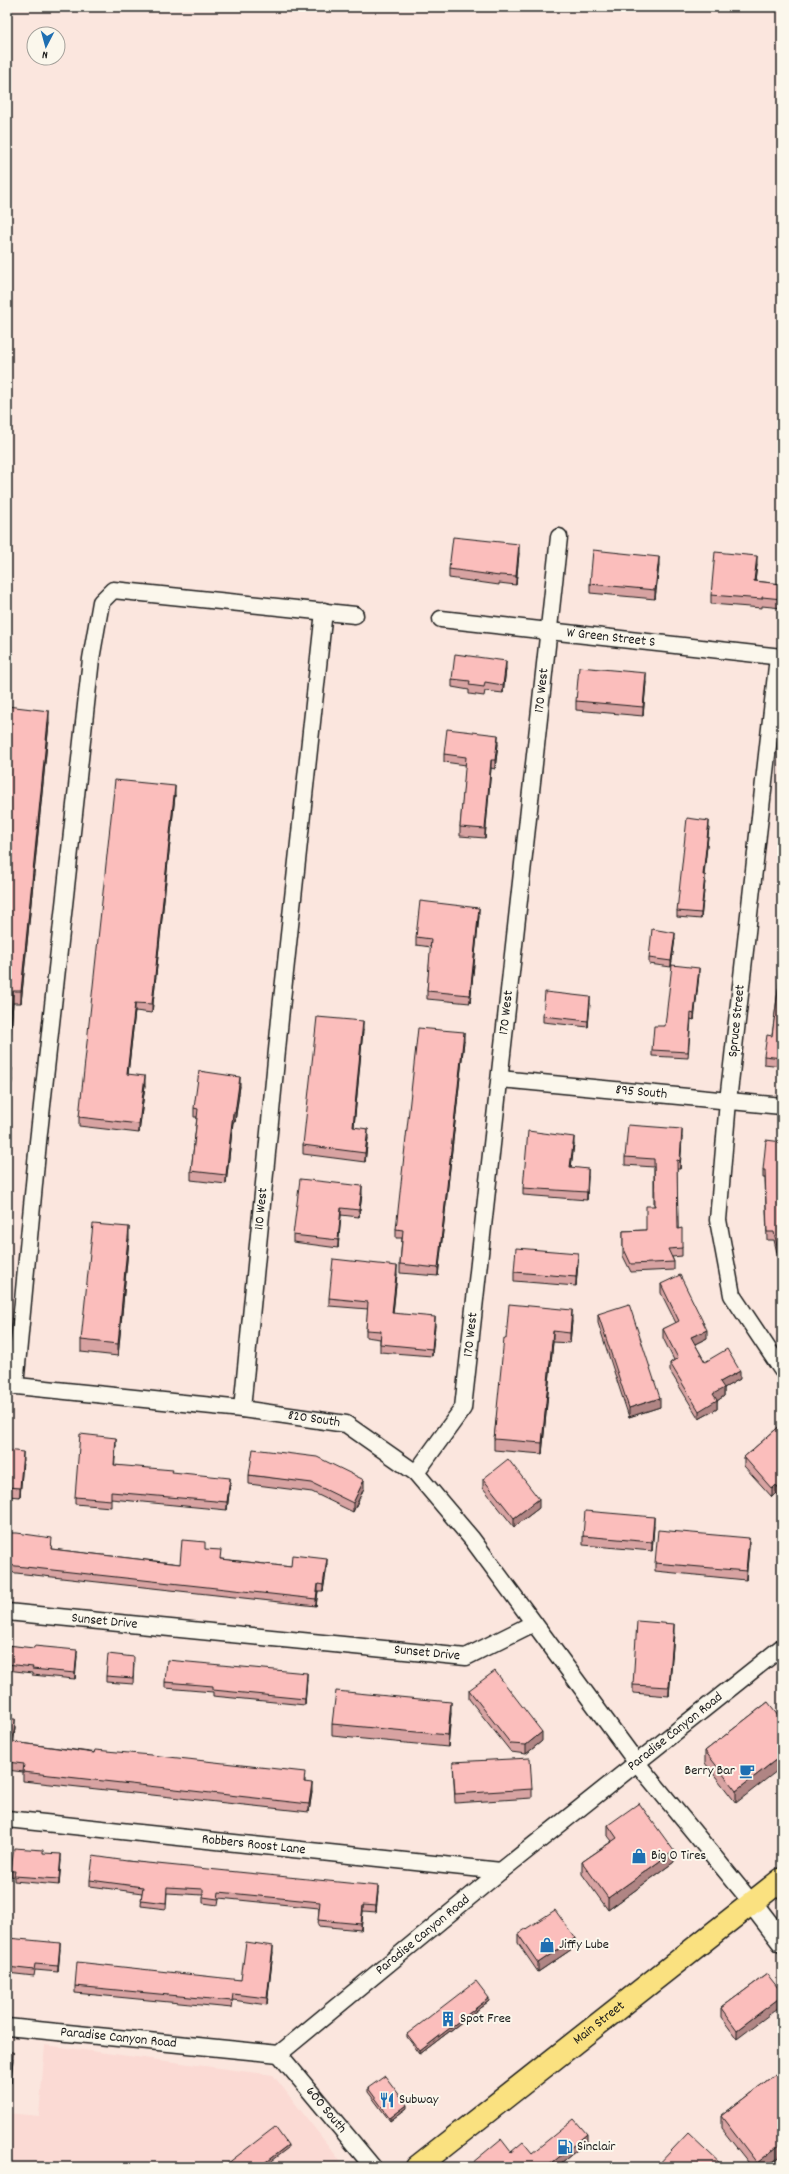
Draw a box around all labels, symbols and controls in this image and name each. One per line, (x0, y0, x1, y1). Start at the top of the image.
north arrow (26, 26, 66, 66)
text: N (41, 46, 49, 62)
street label: W Green Street S (566, 623, 656, 653)
street label: 170 West (530, 667, 554, 714)
street label: Spruce Street (723, 984, 751, 1058)
street label: 170 West (494, 989, 519, 1036)
street label: 895 South (615, 1080, 668, 1105)
street label: 110 West (249, 1187, 274, 1231)
street label: 170 West (459, 1311, 483, 1358)
street label: 820 South (287, 1406, 342, 1433)
street label: Sunset Drive (71, 1608, 138, 1635)
street label: Sunset Drive (393, 1640, 461, 1666)
street label: Paradise Canyon Road (623, 1688, 727, 1776)
place label: Berry Bar (685, 1761, 736, 1781)
cafe icon: Berry Bar (738, 1762, 756, 1780)
street label: Robbers Roost Lane (201, 1830, 307, 1860)
place label: Big O Tires (651, 1846, 706, 1866)
shop icon: Big O Tires (630, 1847, 648, 1865)
street label: Paradise Canyon Road (372, 1890, 475, 1980)
place label: Jiffy Lube (559, 1935, 609, 1955)
shop icon: Jiffy Lube (538, 1936, 556, 1954)
street label: Main Street (569, 1997, 629, 2050)
place label: Spot Free (460, 2009, 511, 2029)
building icon: Spot Free (439, 2010, 457, 2028)
street label: Paradise Canyon Road (59, 2022, 178, 2054)
street label: 600 South (300, 2082, 351, 2138)
place label: Subway (399, 2090, 439, 2110)
restaurant icon: Subway (378, 2091, 396, 2109)
place label: Sinclair (577, 2137, 616, 2157)
fuel station icon: Sinclair (556, 2138, 574, 2156)

